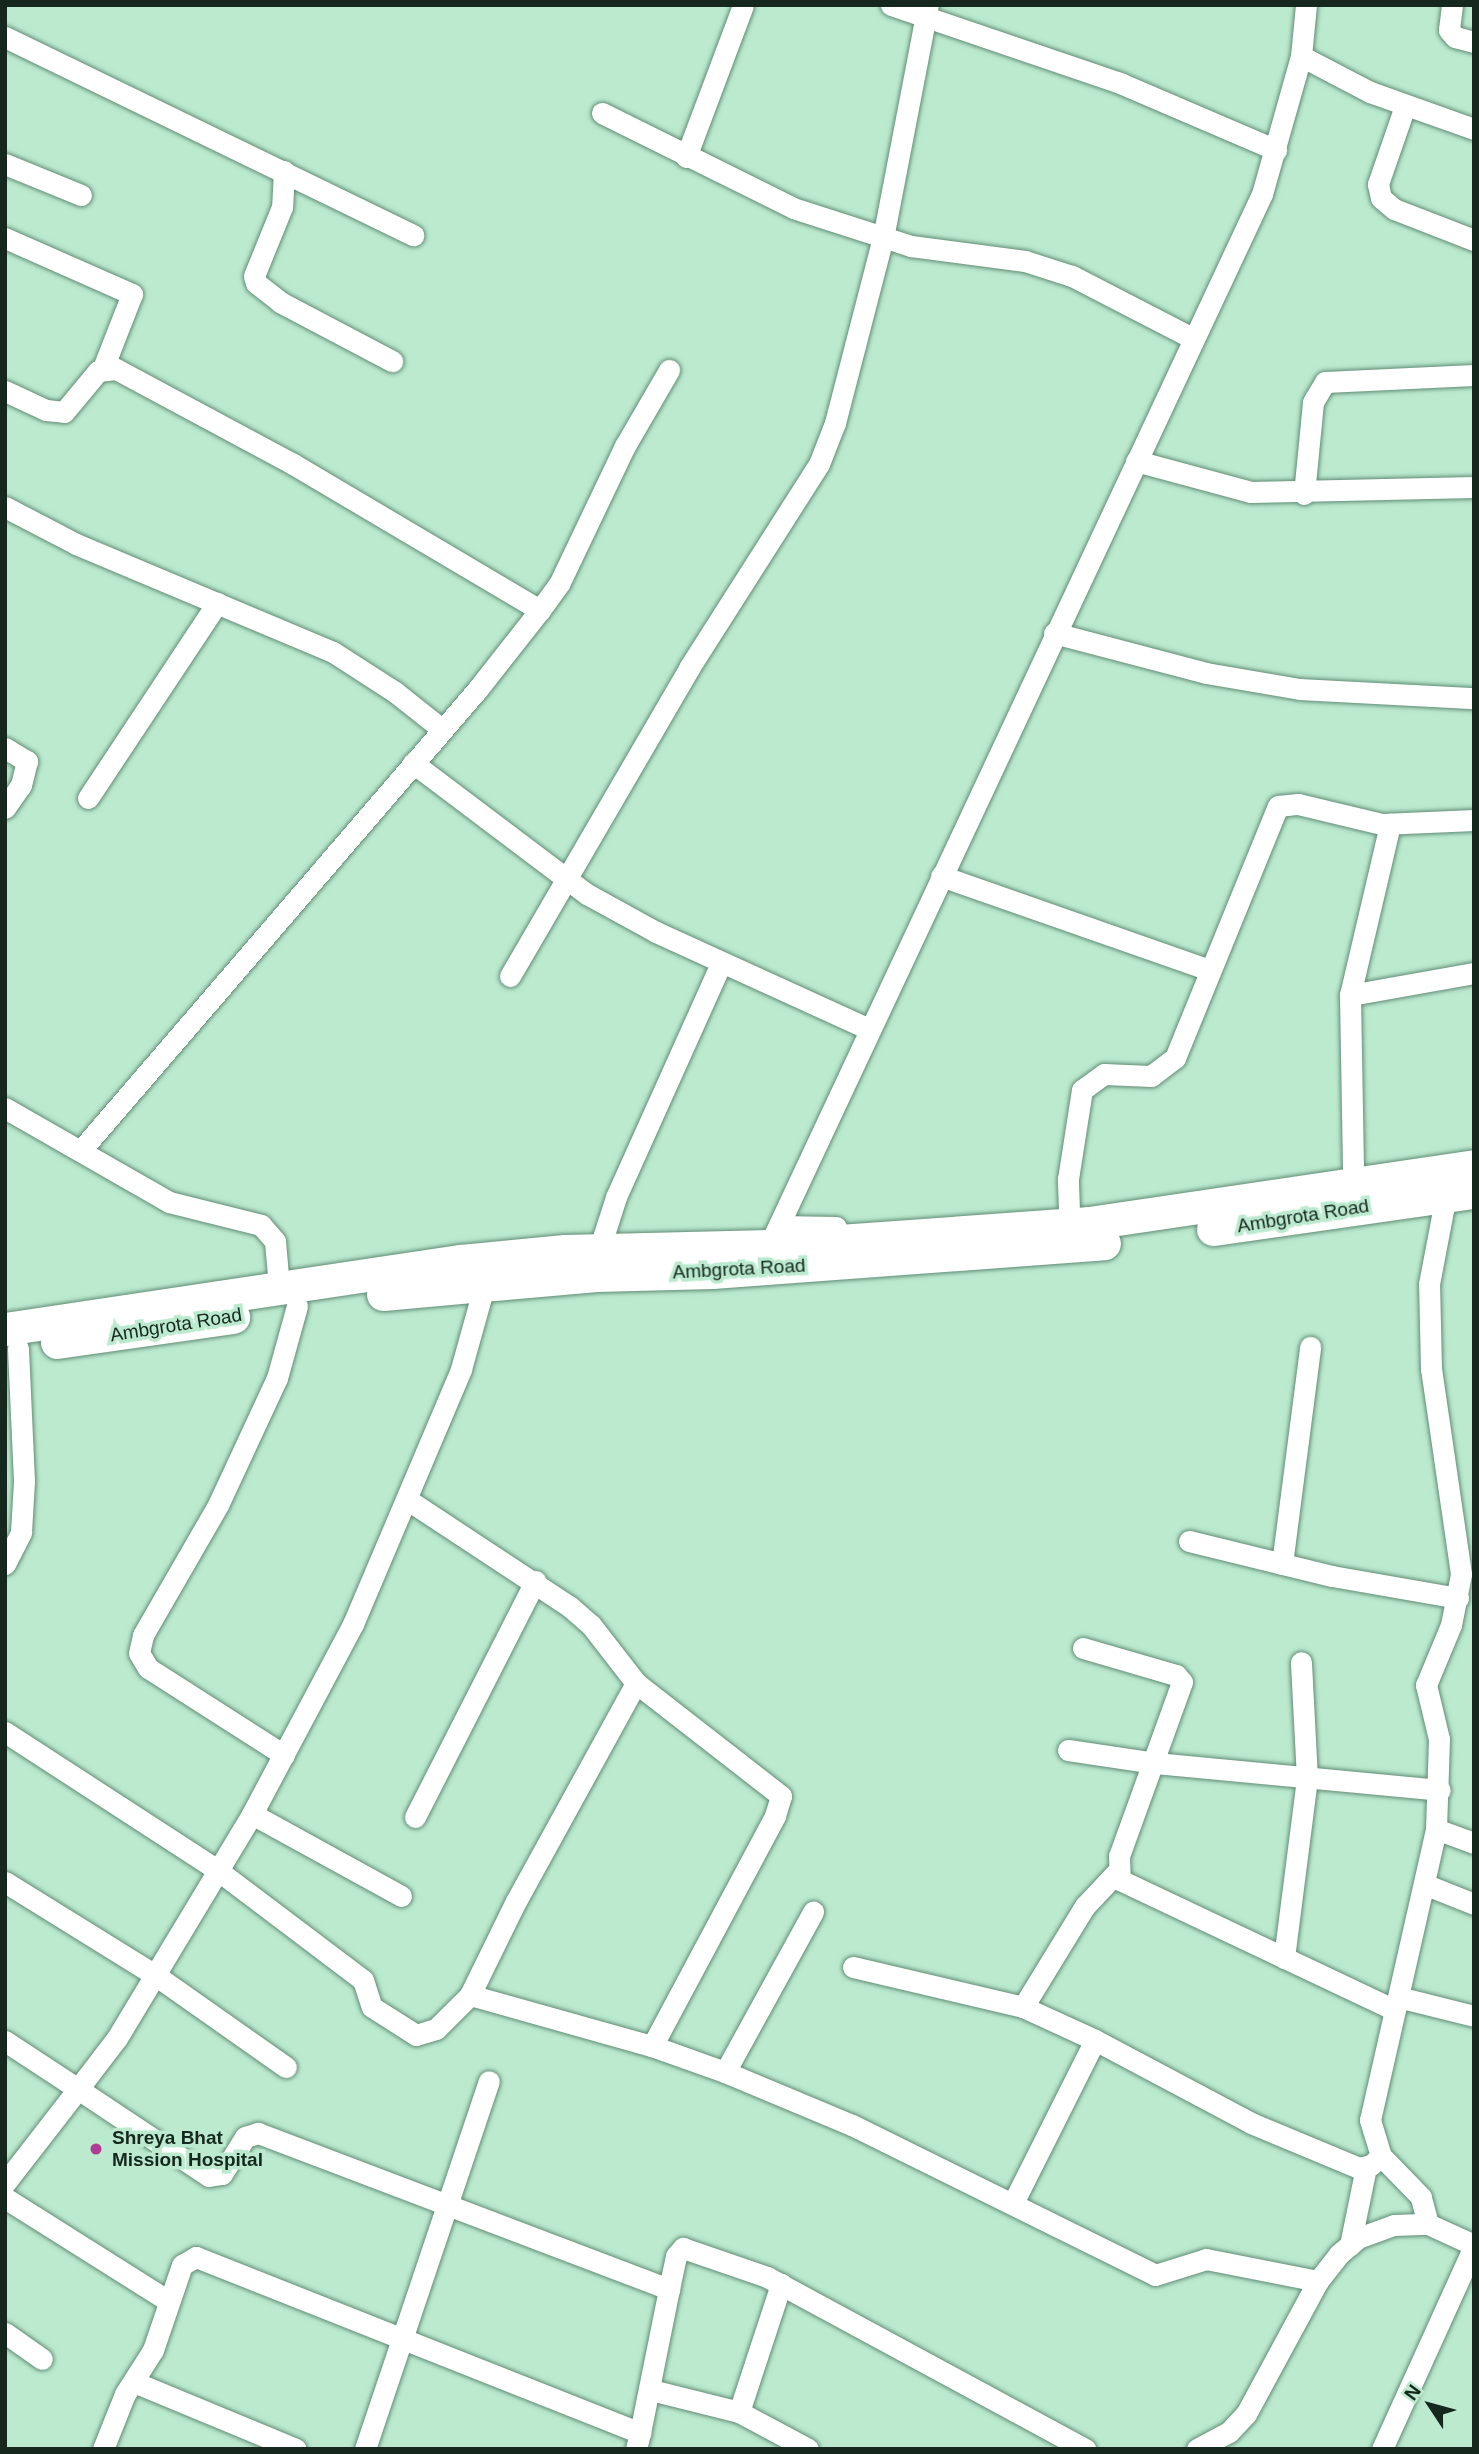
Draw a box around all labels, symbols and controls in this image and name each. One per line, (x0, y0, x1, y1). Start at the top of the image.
street label: Ambgrota Road (1235, 1194, 1371, 1238)
street label: Ambgrota Road (672, 1254, 806, 1284)
street label: Ambgrota Road (108, 1303, 244, 1347)
place label: Shreya Bhat Mission Hospital (112, 2127, 263, 2171)
marker: Shreya Bhat Mission Hospital (86, 2139, 106, 2159)
north arrow (1395, 2370, 1465, 2440)
text: N (1400, 2381, 1425, 2404)

